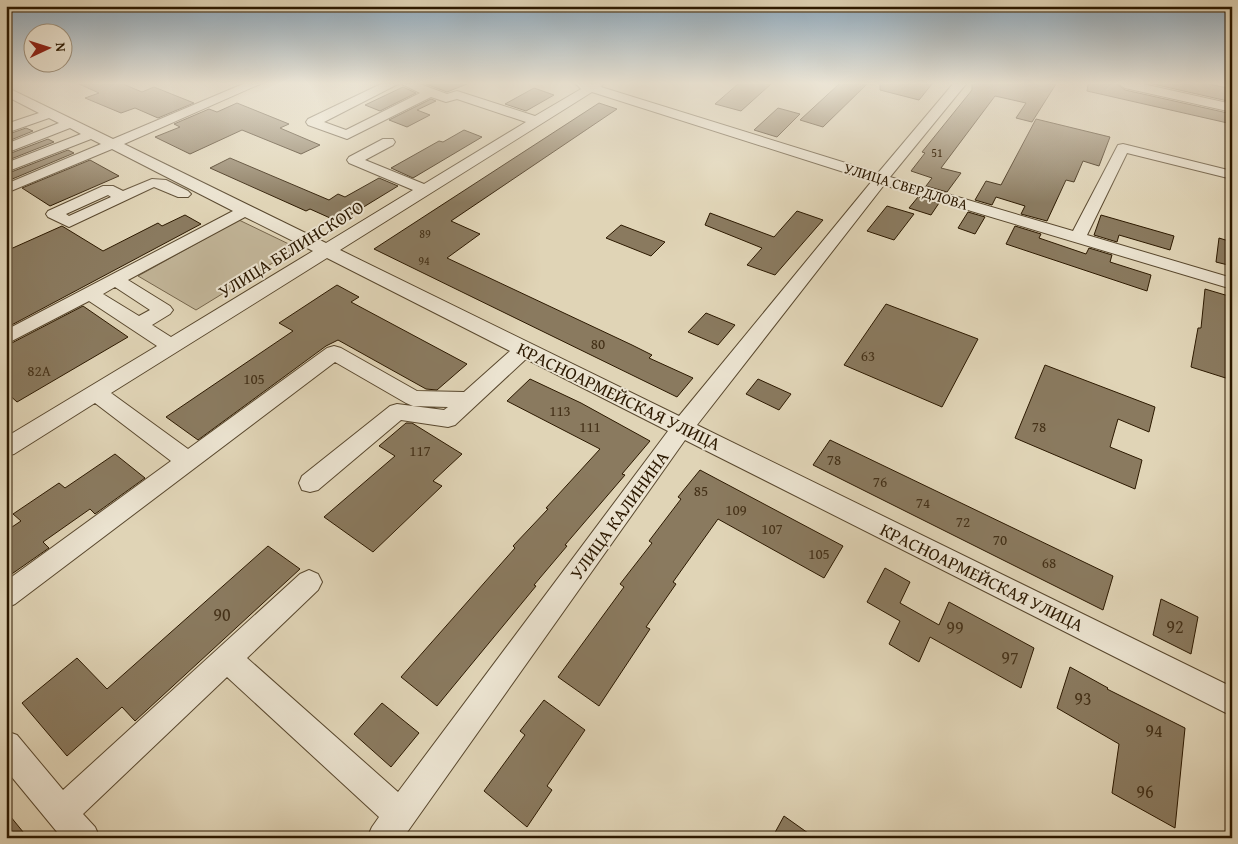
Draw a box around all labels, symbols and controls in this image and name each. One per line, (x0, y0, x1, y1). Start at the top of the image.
north arrow (22, 22, 72, 72)
text: N (51, 42, 71, 53)
house number: 51 (931, 144, 943, 161)
street label: УЛИЦА СВЕРДЛОВА (841, 157, 971, 215)
street label: УЛИЦА БЕЛИНСКОГО (213, 193, 369, 305)
house number: 89 (419, 225, 431, 242)
house number: 94 (418, 252, 430, 269)
house number: 80 (591, 333, 605, 354)
street label: КРАСНОАРМЕЙСКАЯ УЛИЦА (513, 335, 725, 457)
house number: 63 (861, 345, 875, 366)
house number: 82А (27, 360, 51, 381)
house number: 105 (243, 368, 265, 389)
house number: 113 (549, 400, 571, 421)
house number: 111 (579, 416, 601, 437)
house number: 78 (1032, 416, 1046, 437)
house number: 117 (409, 440, 431, 461)
street label: УЛИЦА КАЛИНИНА (563, 445, 675, 585)
house number: 78 (827, 449, 841, 470)
house number: 76 (873, 471, 887, 492)
house number: 85 (694, 480, 708, 501)
house number: 74 (916, 492, 930, 513)
house number: 109 (725, 499, 747, 520)
house number: 72 (956, 511, 970, 532)
street label: КРАСНОАРМЕЙСКАЯ УЛИЦА (876, 516, 1088, 638)
house number: 107 (761, 518, 783, 539)
house number: 70 (993, 529, 1007, 550)
house number: 105 (808, 543, 830, 564)
house number: 68 (1042, 552, 1056, 573)
house number: 90 (213, 601, 231, 628)
house number: 92 (1166, 613, 1184, 640)
house number: 99 (946, 614, 964, 641)
house number: 97 (1001, 644, 1019, 671)
house number: 93 (1074, 685, 1092, 712)
house number: 94 (1145, 717, 1163, 744)
house number: 96 (1136, 778, 1154, 805)

